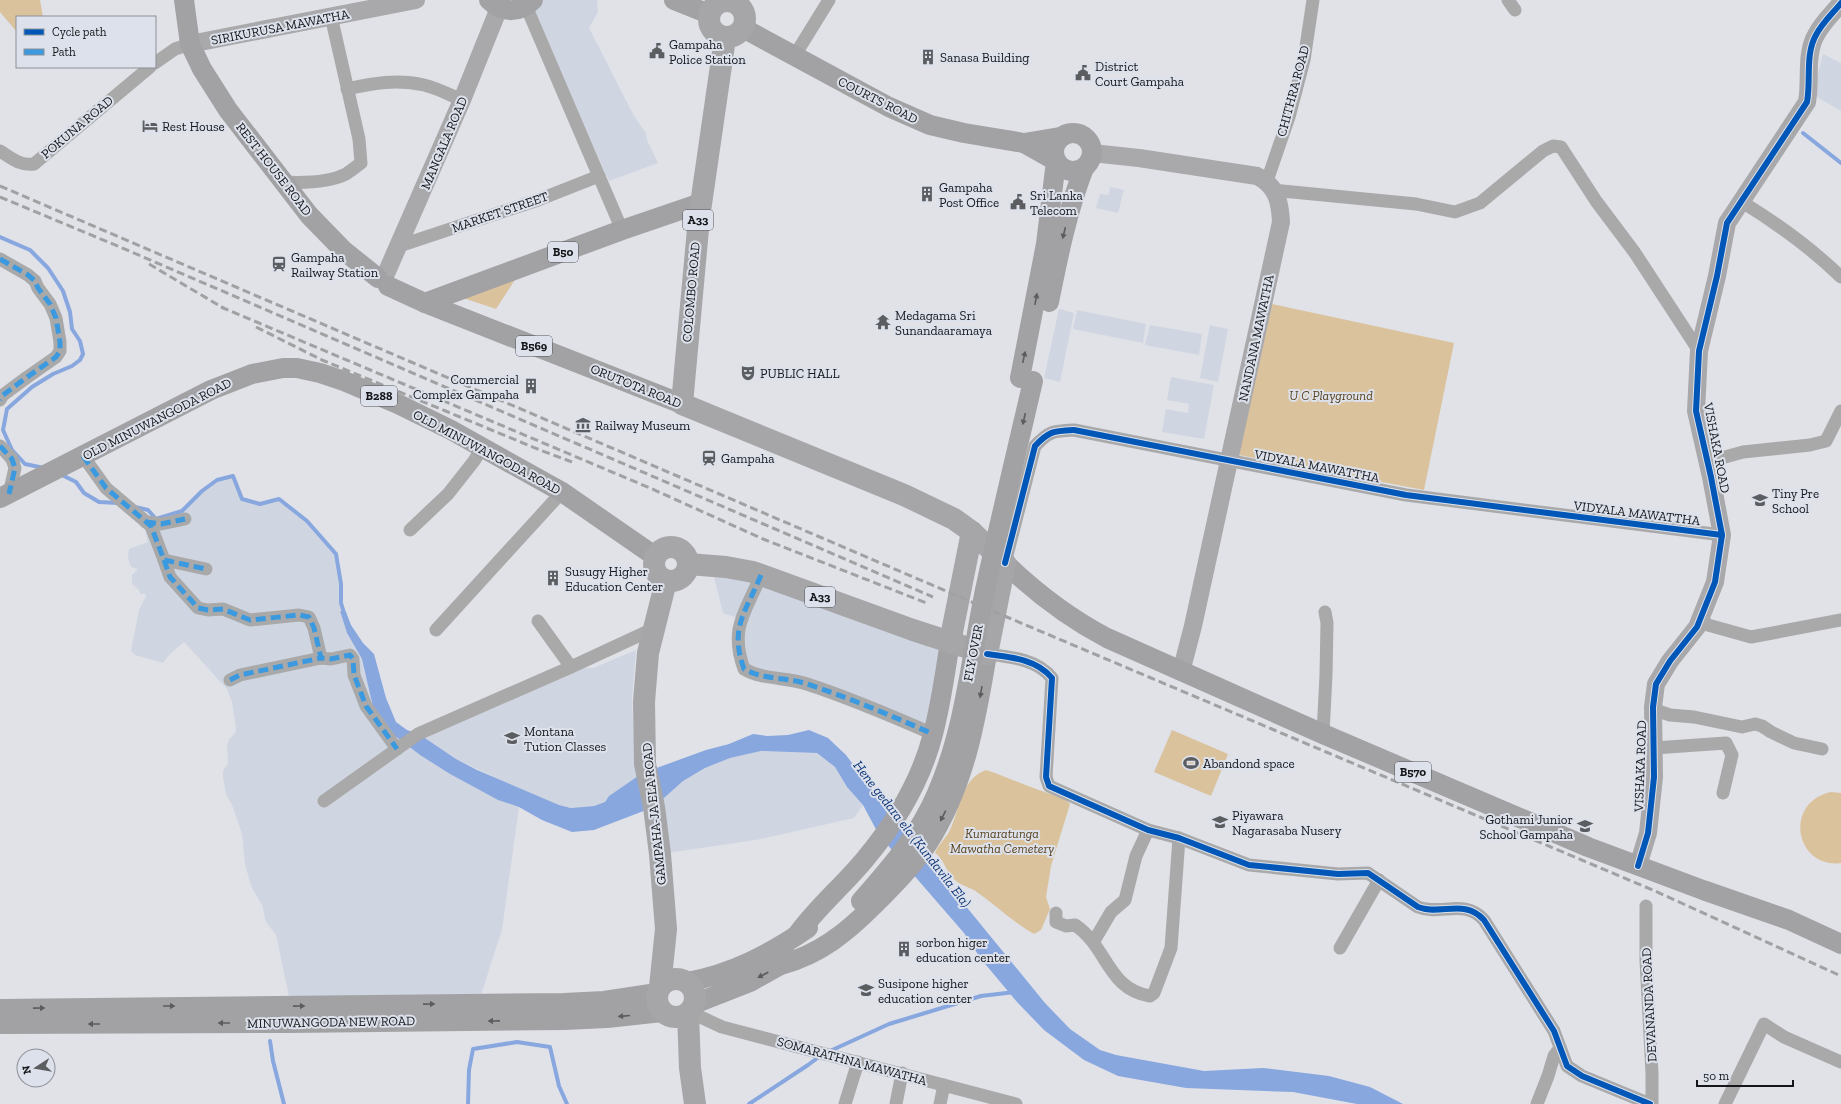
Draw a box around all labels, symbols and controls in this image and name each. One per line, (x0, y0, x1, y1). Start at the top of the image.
street label: SIRIKURUSA MAWATHA (210, 6, 351, 48)
legend (16, 16, 156, 68)
text: Cycle path (52, 25, 107, 39)
place label: Gampaha Police Station (669, 37, 746, 67)
public building icon: Gampaha Police Station (648, 42, 666, 60)
street label: CHITHRA ROAD (1274, 44, 1312, 138)
text: Path (52, 45, 76, 59)
building icon: Sanasa Building (919, 48, 937, 66)
place label: Sanasa Building (940, 50, 1029, 65)
place label: District Court Gampaha (1095, 59, 1185, 89)
public building icon: District Court Gampaha (1074, 64, 1092, 82)
street label: COURTS ROAD (836, 73, 920, 127)
street label: POKUNA ROAD (38, 93, 116, 161)
street label: MANGALA ROAD (418, 94, 470, 192)
hotel icon: Rest House (141, 117, 159, 135)
place label: Rest House (162, 119, 225, 134)
street label: REST HOUSE ROAD (233, 120, 315, 218)
place label: Gampaha Post Office (939, 180, 999, 210)
building icon: Gampaha Post Office (918, 185, 936, 203)
street label: MARKET STREET (450, 188, 550, 236)
place label: Sri Lanka Telecom (1030, 188, 1084, 218)
public building icon: Sri Lanka Telecom (1009, 193, 1027, 211)
road number: A33 (683, 210, 713, 230)
one-way arrow (1061, 227, 1067, 239)
street label: COLOMBO ROAD (679, 241, 703, 343)
road number: B50 (548, 242, 578, 262)
place label: Gampaha Railway Station (291, 250, 379, 280)
station icon: Gampaha Railway Station (270, 255, 288, 273)
street label: NANDANA MAWATHA (1235, 273, 1277, 403)
one-way arrow (1033, 293, 1039, 305)
place label: Medagama Sri Sunandaaramaya (895, 308, 993, 338)
temple icon: Medagama Sri Sunandaaramaya (874, 313, 892, 331)
road number: B569 (516, 336, 552, 356)
one-way arrow (1021, 351, 1027, 363)
street label: ORUTOTA ROAD (588, 361, 684, 411)
theatre icon: PUBLIC HALL (739, 364, 757, 382)
place label: PUBLIC HALL (760, 366, 840, 381)
place label: Commercial Complex Gampaha (413, 372, 520, 402)
street label: OLD MINUWANGODA ROAD (80, 375, 234, 463)
building icon: Commercial Complex Gampaha (522, 377, 540, 395)
road number: B288 (361, 386, 397, 406)
park label: U C Playground (1289, 388, 1373, 403)
street label: VISHAKA ROAD (1701, 401, 1733, 494)
street label: OLD MINUWANGODA ROAD (411, 407, 563, 497)
one-way arrow (1020, 412, 1026, 425)
museum icon: Railway Museum (574, 416, 592, 434)
place label: Railway Museum (595, 418, 691, 433)
street label: VIDYALA MAWATTHA (1252, 446, 1381, 486)
station icon: Gampaha (700, 449, 718, 467)
place label: Gampaha (721, 451, 775, 466)
place label: Tiny Pre School (1772, 486, 1819, 516)
school or university icon: Tiny Pre School (1751, 491, 1769, 509)
street label: VIDYALA MAWATTHA (1572, 498, 1702, 528)
place label: Susugy Higher Education Center (565, 564, 663, 594)
building icon: Susugy Higher Education Center (544, 569, 562, 587)
road number: A33 (805, 587, 835, 607)
street label: FLY OVER (960, 623, 986, 683)
one-way arrow (977, 686, 983, 698)
street label: VISHAKA ROAD (1631, 720, 1649, 813)
place label: Montana Tution Classes (524, 724, 607, 754)
school or university icon: Montana Tution Classes (503, 729, 521, 747)
street label: GAMPAHA-JA ELA ROAD (639, 742, 669, 886)
sports icon: Abandond space (1182, 754, 1200, 772)
place label: Abandond space (1203, 756, 1295, 771)
water label: Hene gedara ela (Kundavila Ela) (849, 757, 975, 911)
road number: B570 (1395, 762, 1431, 782)
place label: Piyawara Nagarasaba Nusery (1232, 808, 1342, 838)
one-way arrow (940, 810, 946, 821)
place label: Gothami Junior School Gampaha (1480, 812, 1574, 842)
school or university icon: Piyawara Nagarasaba Nusery (1211, 813, 1229, 831)
school or university icon: Gothami Junior School Gampaha (1576, 817, 1594, 835)
park label: Kumaratunga Mawatha Cemetery (950, 826, 1054, 856)
place label: sorbon higer education center (916, 935, 1010, 965)
building icon: sorbon higer education center (895, 940, 913, 958)
street label: DEVANANDA ROAD (1639, 948, 1659, 1062)
one-way arrow (757, 972, 769, 979)
place label: Susipone higher education center (878, 976, 972, 1006)
school or university icon: Susipone higher education center (857, 981, 875, 999)
one-way arrow (423, 1001, 436, 1007)
one-way arrow (163, 1003, 176, 1009)
one-way arrow (293, 1003, 306, 1009)
one-way arrow (33, 1005, 46, 1011)
street label: MINUWANGODA NEW ROAD (247, 1013, 415, 1031)
one-way arrow (618, 1013, 630, 1020)
one-way arrow (488, 1017, 500, 1024)
one-way arrow (217, 1020, 230, 1026)
one-way arrow (87, 1021, 100, 1027)
street label: SOMARATHNA MAWATHA (775, 1034, 929, 1088)
north arrow (16, 1048, 56, 1088)
scale bar (1697, 1062, 1793, 1088)
text: N (19, 1064, 34, 1075)
text: 50 m (1703, 1069, 1730, 1083)

